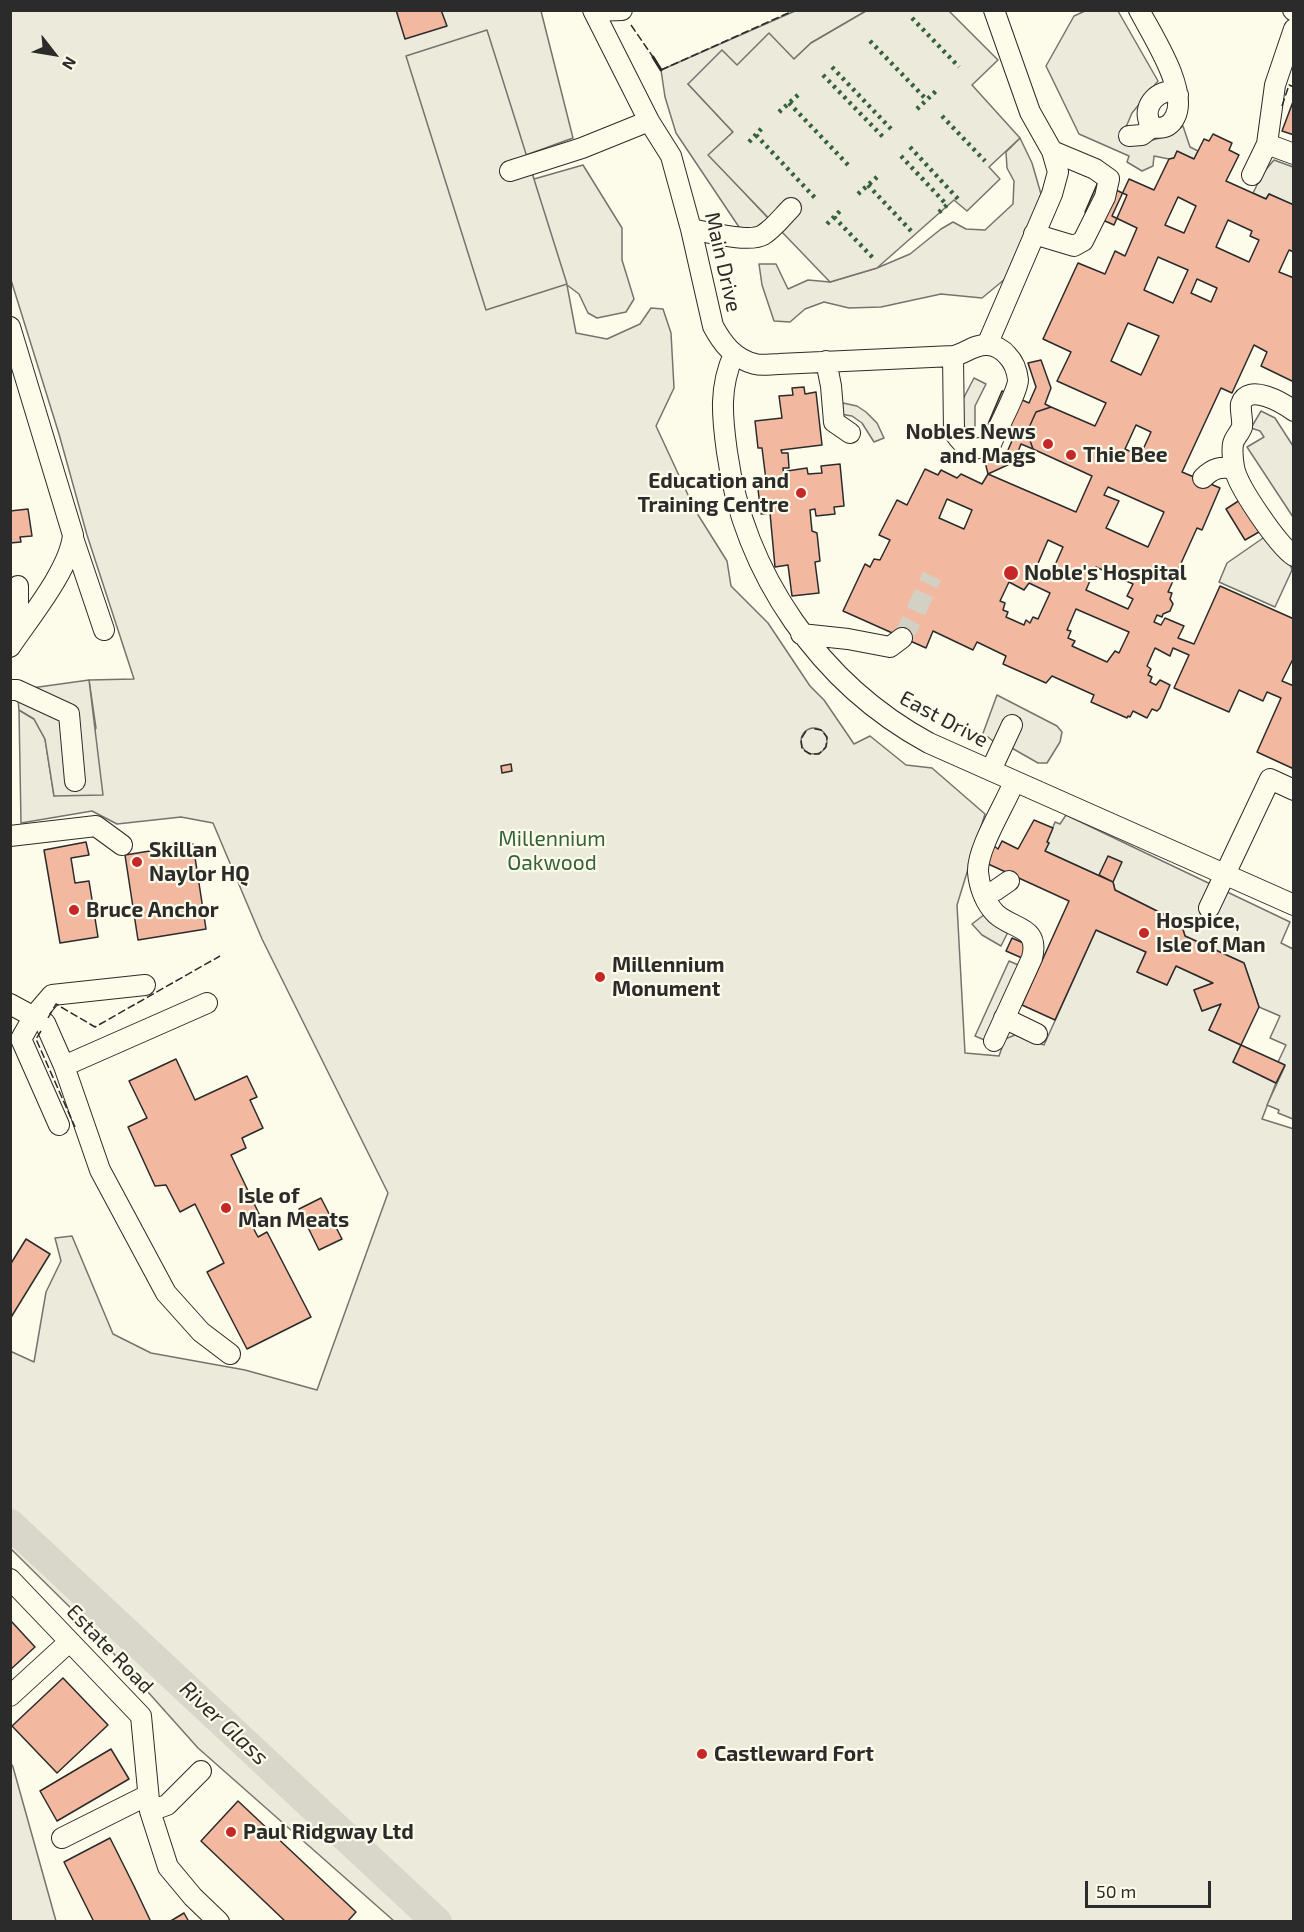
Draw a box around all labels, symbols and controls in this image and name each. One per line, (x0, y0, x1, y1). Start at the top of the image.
north arrow (24, 24, 84, 84)
text: N (59, 54, 81, 73)
street label: Main Drive (699, 210, 747, 314)
place label: Nobles News and Mags (906, 419, 1036, 469)
marker: Nobles News and Mags (1041, 437, 1055, 451)
place label: Thie Bee (1083, 442, 1168, 468)
marker: Thie Bee (1064, 448, 1078, 462)
place label: Education and Training Centre (637, 468, 789, 518)
marker: Education and Training Centre (794, 486, 808, 500)
place label: Noble's Hospital (1024, 560, 1187, 586)
marker: Noble's Hospital (1002, 564, 1020, 582)
street label: East Drive (895, 685, 993, 753)
park label: Millennium Oakwood (498, 826, 606, 876)
place label: Skillan Naylor HQ (149, 837, 250, 887)
marker: Skillan Naylor HQ (130, 855, 144, 869)
place label: Bruce Anchor (86, 897, 219, 923)
marker: Bruce Anchor (67, 903, 81, 917)
place label: Hospice, Isle of Man (1156, 908, 1266, 958)
marker: Hospice, Isle of Man (1137, 926, 1151, 940)
place label: Millennium Monument (612, 952, 725, 1002)
marker: Millennium Monument (593, 970, 607, 984)
place label: Isle of Man Meats (238, 1183, 349, 1233)
marker: Isle of Man Meats (219, 1201, 233, 1215)
street label: Estate Road (61, 1599, 159, 1699)
water label: River Glass (174, 1675, 274, 1771)
place label: Castleward Fort (714, 1741, 874, 1767)
marker: Castleward Fort (695, 1747, 709, 1761)
place label: Paul Ridgway Ltd (243, 1819, 414, 1845)
marker: Paul Ridgway Ltd (224, 1825, 238, 1839)
scale bar (1088, 1869, 1214, 1907)
text: 50 m (1096, 1880, 1136, 1902)

